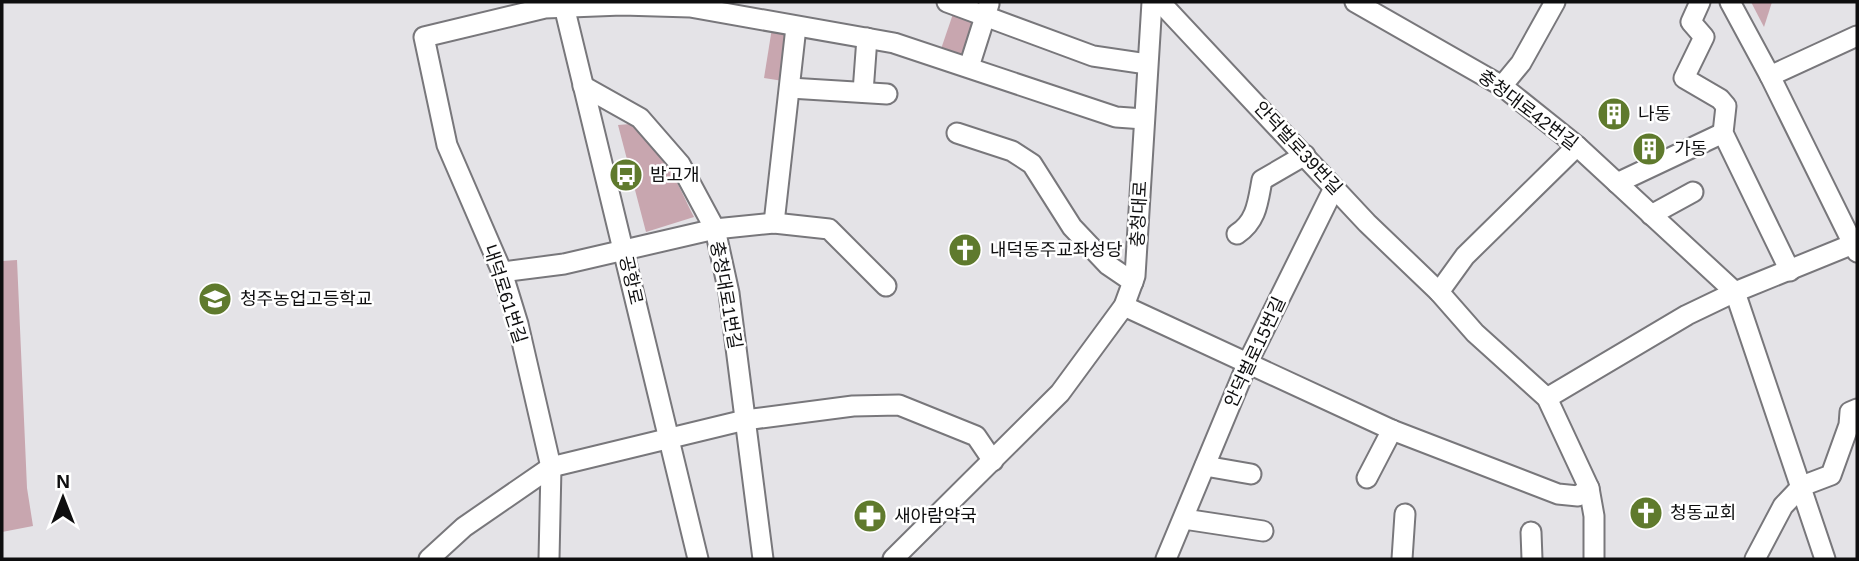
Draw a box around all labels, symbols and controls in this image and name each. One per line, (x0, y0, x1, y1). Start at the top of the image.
street label: 충청대로42번길 (1474, 66, 1582, 154)
building icon: 나동 (1595, 95, 1633, 133)
street label: 안덕벌로39번길 (1250, 98, 1346, 198)
place label: 나동 (1638, 104, 1671, 124)
building icon: 가동 (1630, 130, 1668, 168)
place label: 가동 (1674, 139, 1707, 159)
bus stop icon: 밤고개 (607, 156, 645, 194)
place label: 밤고개 (650, 165, 700, 185)
street label: 충청대로 (1127, 180, 1151, 248)
church icon: 내덕동주교좌성당 (946, 231, 984, 269)
street label: 충청대로1번길 (707, 239, 745, 351)
place label: 내덕동주교좌성당 (990, 240, 1122, 260)
street label: 내덕로61번길 (480, 242, 530, 346)
street label: 공항로 (616, 254, 646, 306)
school or university icon: 청주농업고등학교 (196, 280, 234, 318)
place label: 청주농업고등학교 (240, 289, 372, 309)
street label: 안덕벌로15번길 (1221, 294, 1289, 410)
north arrow (28, 463, 98, 533)
text: N (56, 471, 70, 492)
church icon: 청동교회 (1627, 494, 1665, 532)
pharmacy icon: 새아람약국 (851, 497, 889, 535)
place label: 청동교회 (1670, 503, 1736, 523)
place label: 새아람약국 (894, 506, 977, 526)

